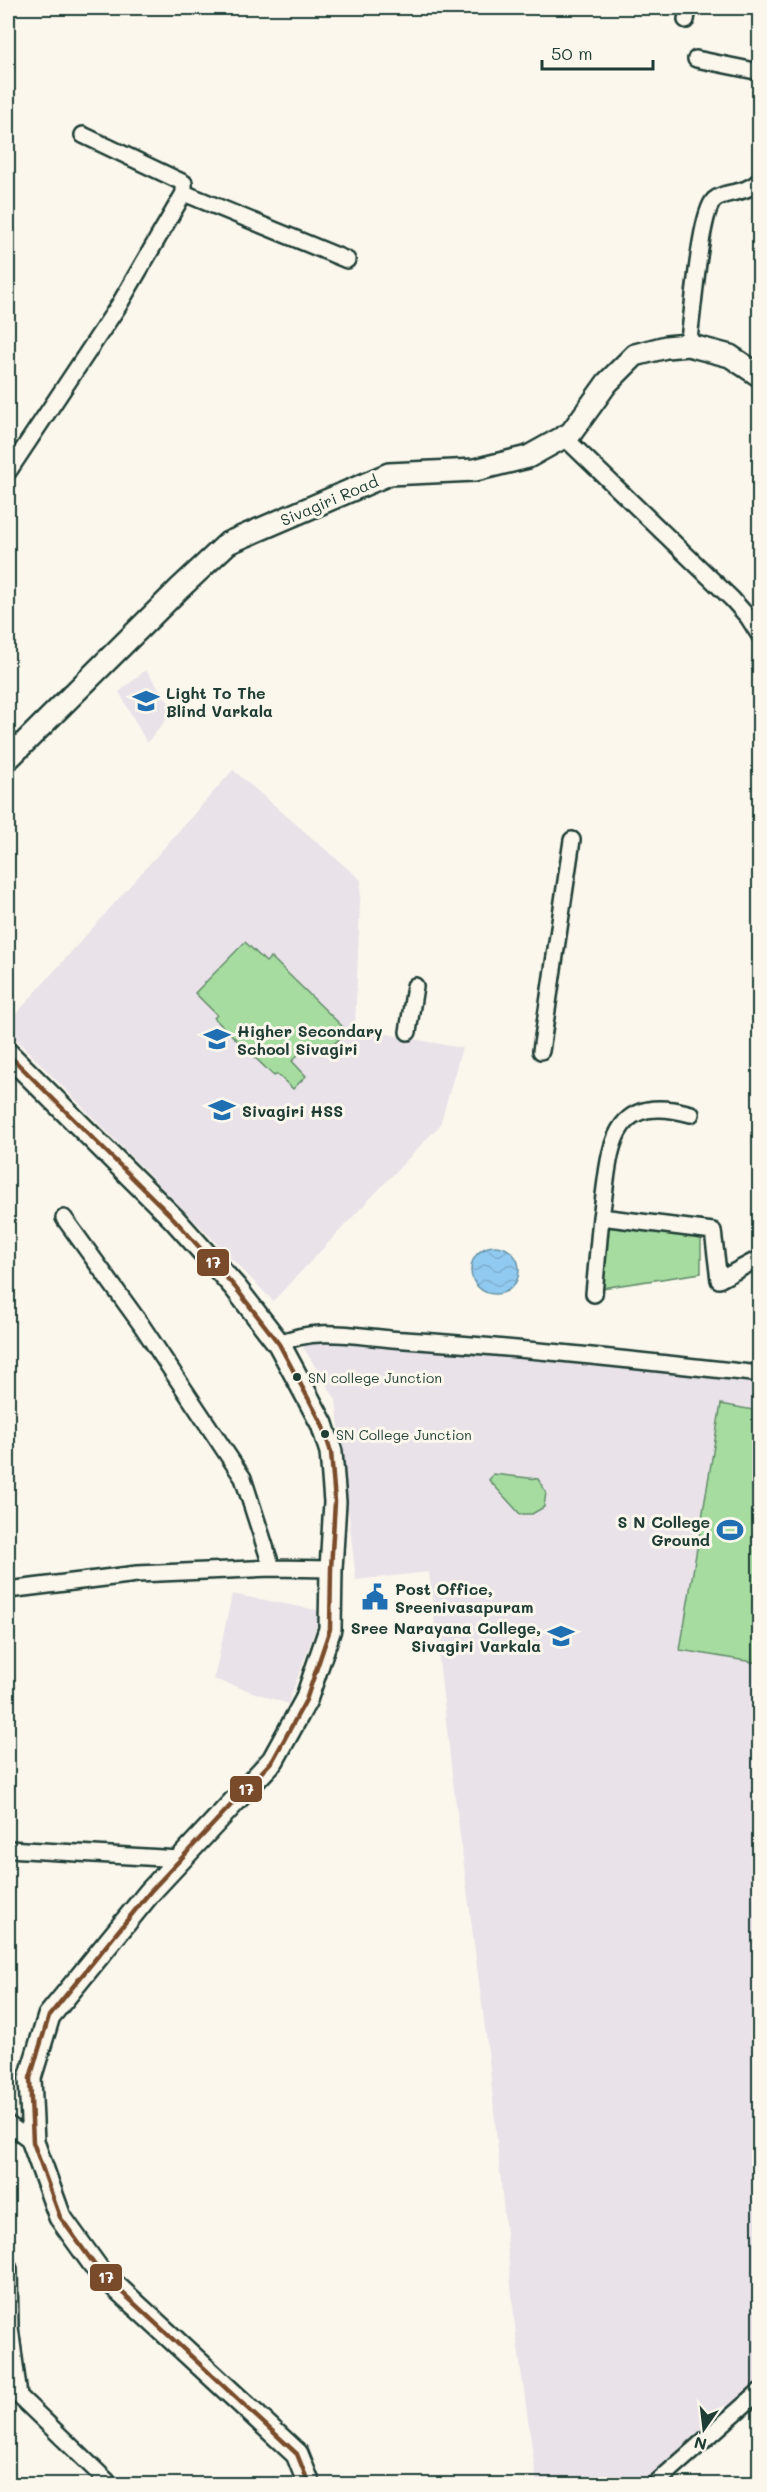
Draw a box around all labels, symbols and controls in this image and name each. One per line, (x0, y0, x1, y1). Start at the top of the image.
scale bar (542, 33, 653, 71)
text: 50 m (551, 41, 593, 65)
street label: Sivagiri Road (277, 470, 381, 530)
place label: Light To The Blind Varkala (166, 682, 273, 721)
school or university icon: Light To The Blind Varkala (131, 686, 161, 716)
place label: Higher Secondary School Sivagiri (237, 1020, 383, 1059)
school or university icon: Higher Secondary School Sivagiri (202, 1024, 232, 1054)
school or university icon: Sivagiri HSS (207, 1095, 237, 1125)
place label: Sivagiri HSS (242, 1100, 343, 1121)
line badge: 17 (196, 1248, 230, 1277)
text: 17 (205, 1251, 221, 1272)
place label: SN college Junction (308, 1368, 442, 1387)
marker: SN college Junction (291, 1371, 303, 1383)
place label: SN College Junction (336, 1425, 472, 1444)
marker: SN College Junction (319, 1428, 331, 1440)
place label: S N College Ground (617, 1511, 710, 1550)
sports icon: S N College Ground (715, 1515, 745, 1545)
place label: Post Office, Sreenivasapuram (395, 1578, 534, 1617)
public building icon: Post Office, Sreenivasapuram (360, 1582, 390, 1612)
place label: Sree Narayana College, Sivagiri Varkala (351, 1617, 541, 1656)
school or university icon: Sree Narayana College, Sivagiri Varkala (546, 1621, 576, 1651)
line badge: 17 (229, 1775, 263, 1803)
text: 17 (238, 1778, 254, 1799)
line badge: 17 (89, 2263, 123, 2292)
text: 17 (98, 2266, 114, 2287)
north arrow (674, 2399, 734, 2459)
text: N (692, 2432, 709, 2456)

